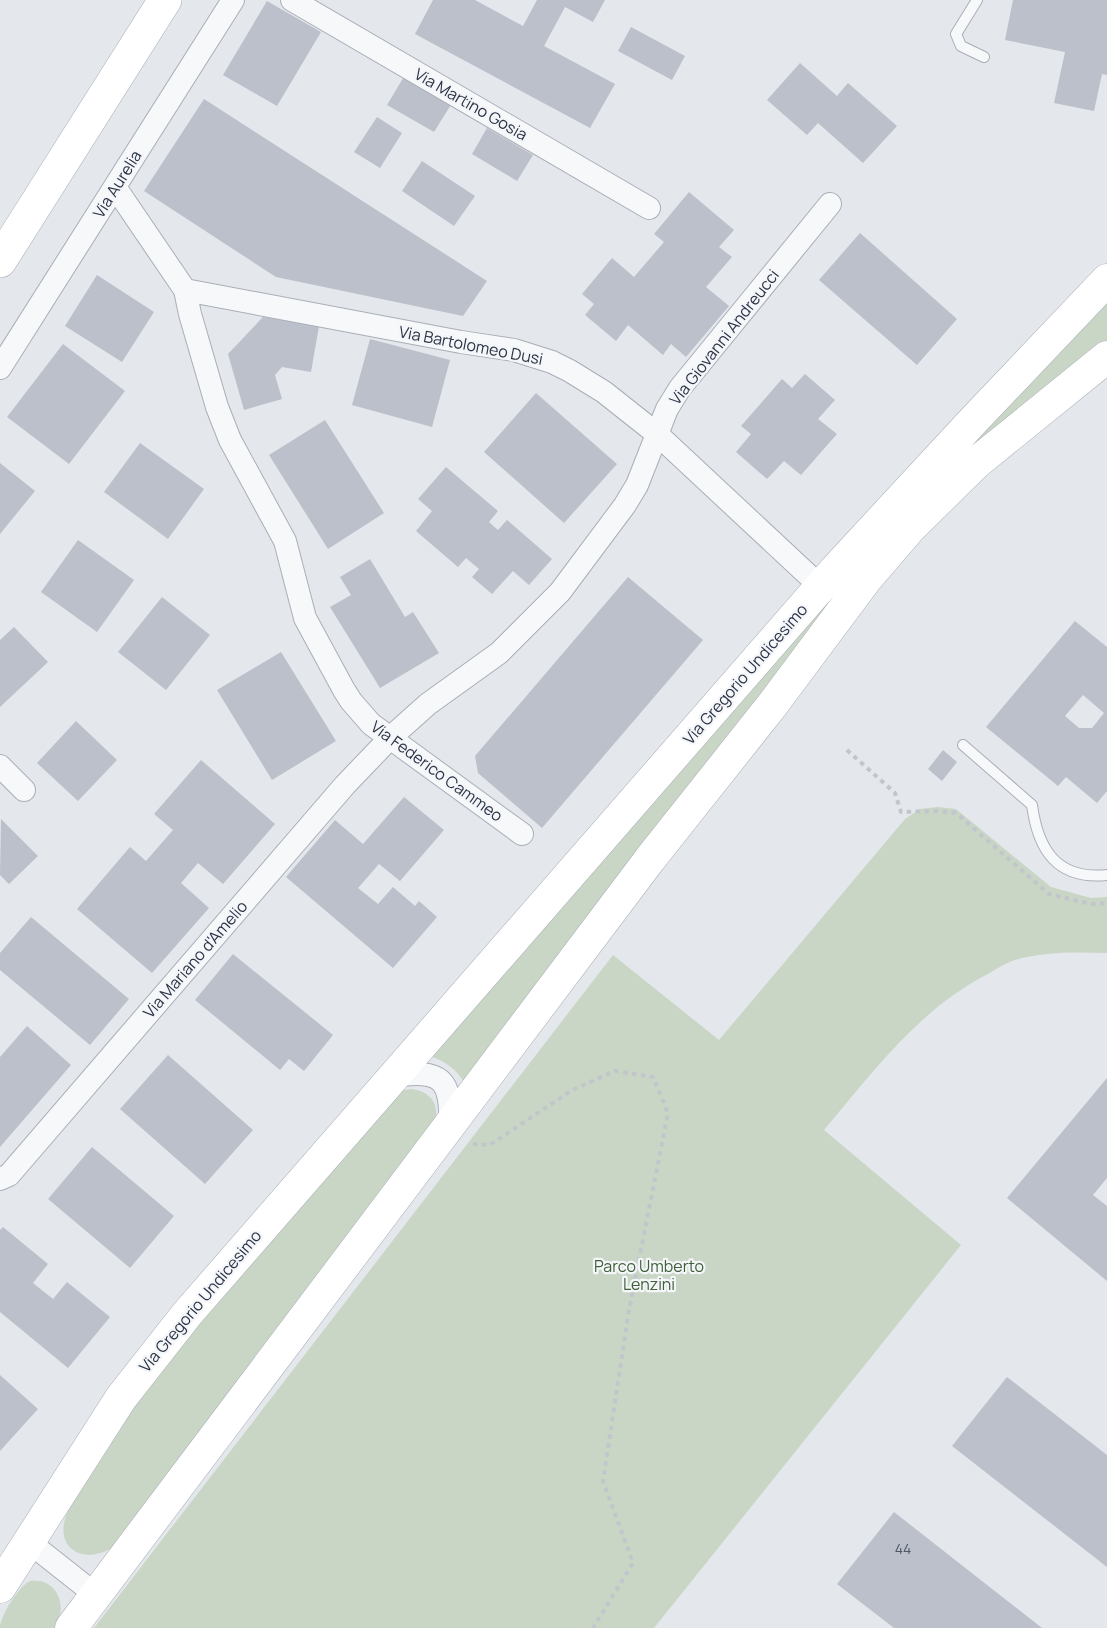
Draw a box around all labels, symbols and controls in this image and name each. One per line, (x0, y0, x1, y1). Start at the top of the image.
street label: Via Martino Gosia (410, 63, 532, 145)
street label: Via Aurelia (88, 146, 146, 222)
street label: Via Giovanni Andreucci (664, 265, 784, 409)
street label: Via Bartolomeo Dusi (397, 320, 545, 370)
street label: Via Gregorio Undicesimo (678, 599, 812, 749)
street label: Via Federico Cammeo (367, 716, 507, 826)
street label: Via Mariano d'Amelio (138, 896, 252, 1022)
street label: Via Gregorio Undicesimo (134, 1225, 266, 1377)
park label: Parco Umberto Lenzini (594, 1255, 704, 1295)
house number: 44 (895, 1539, 911, 1558)

